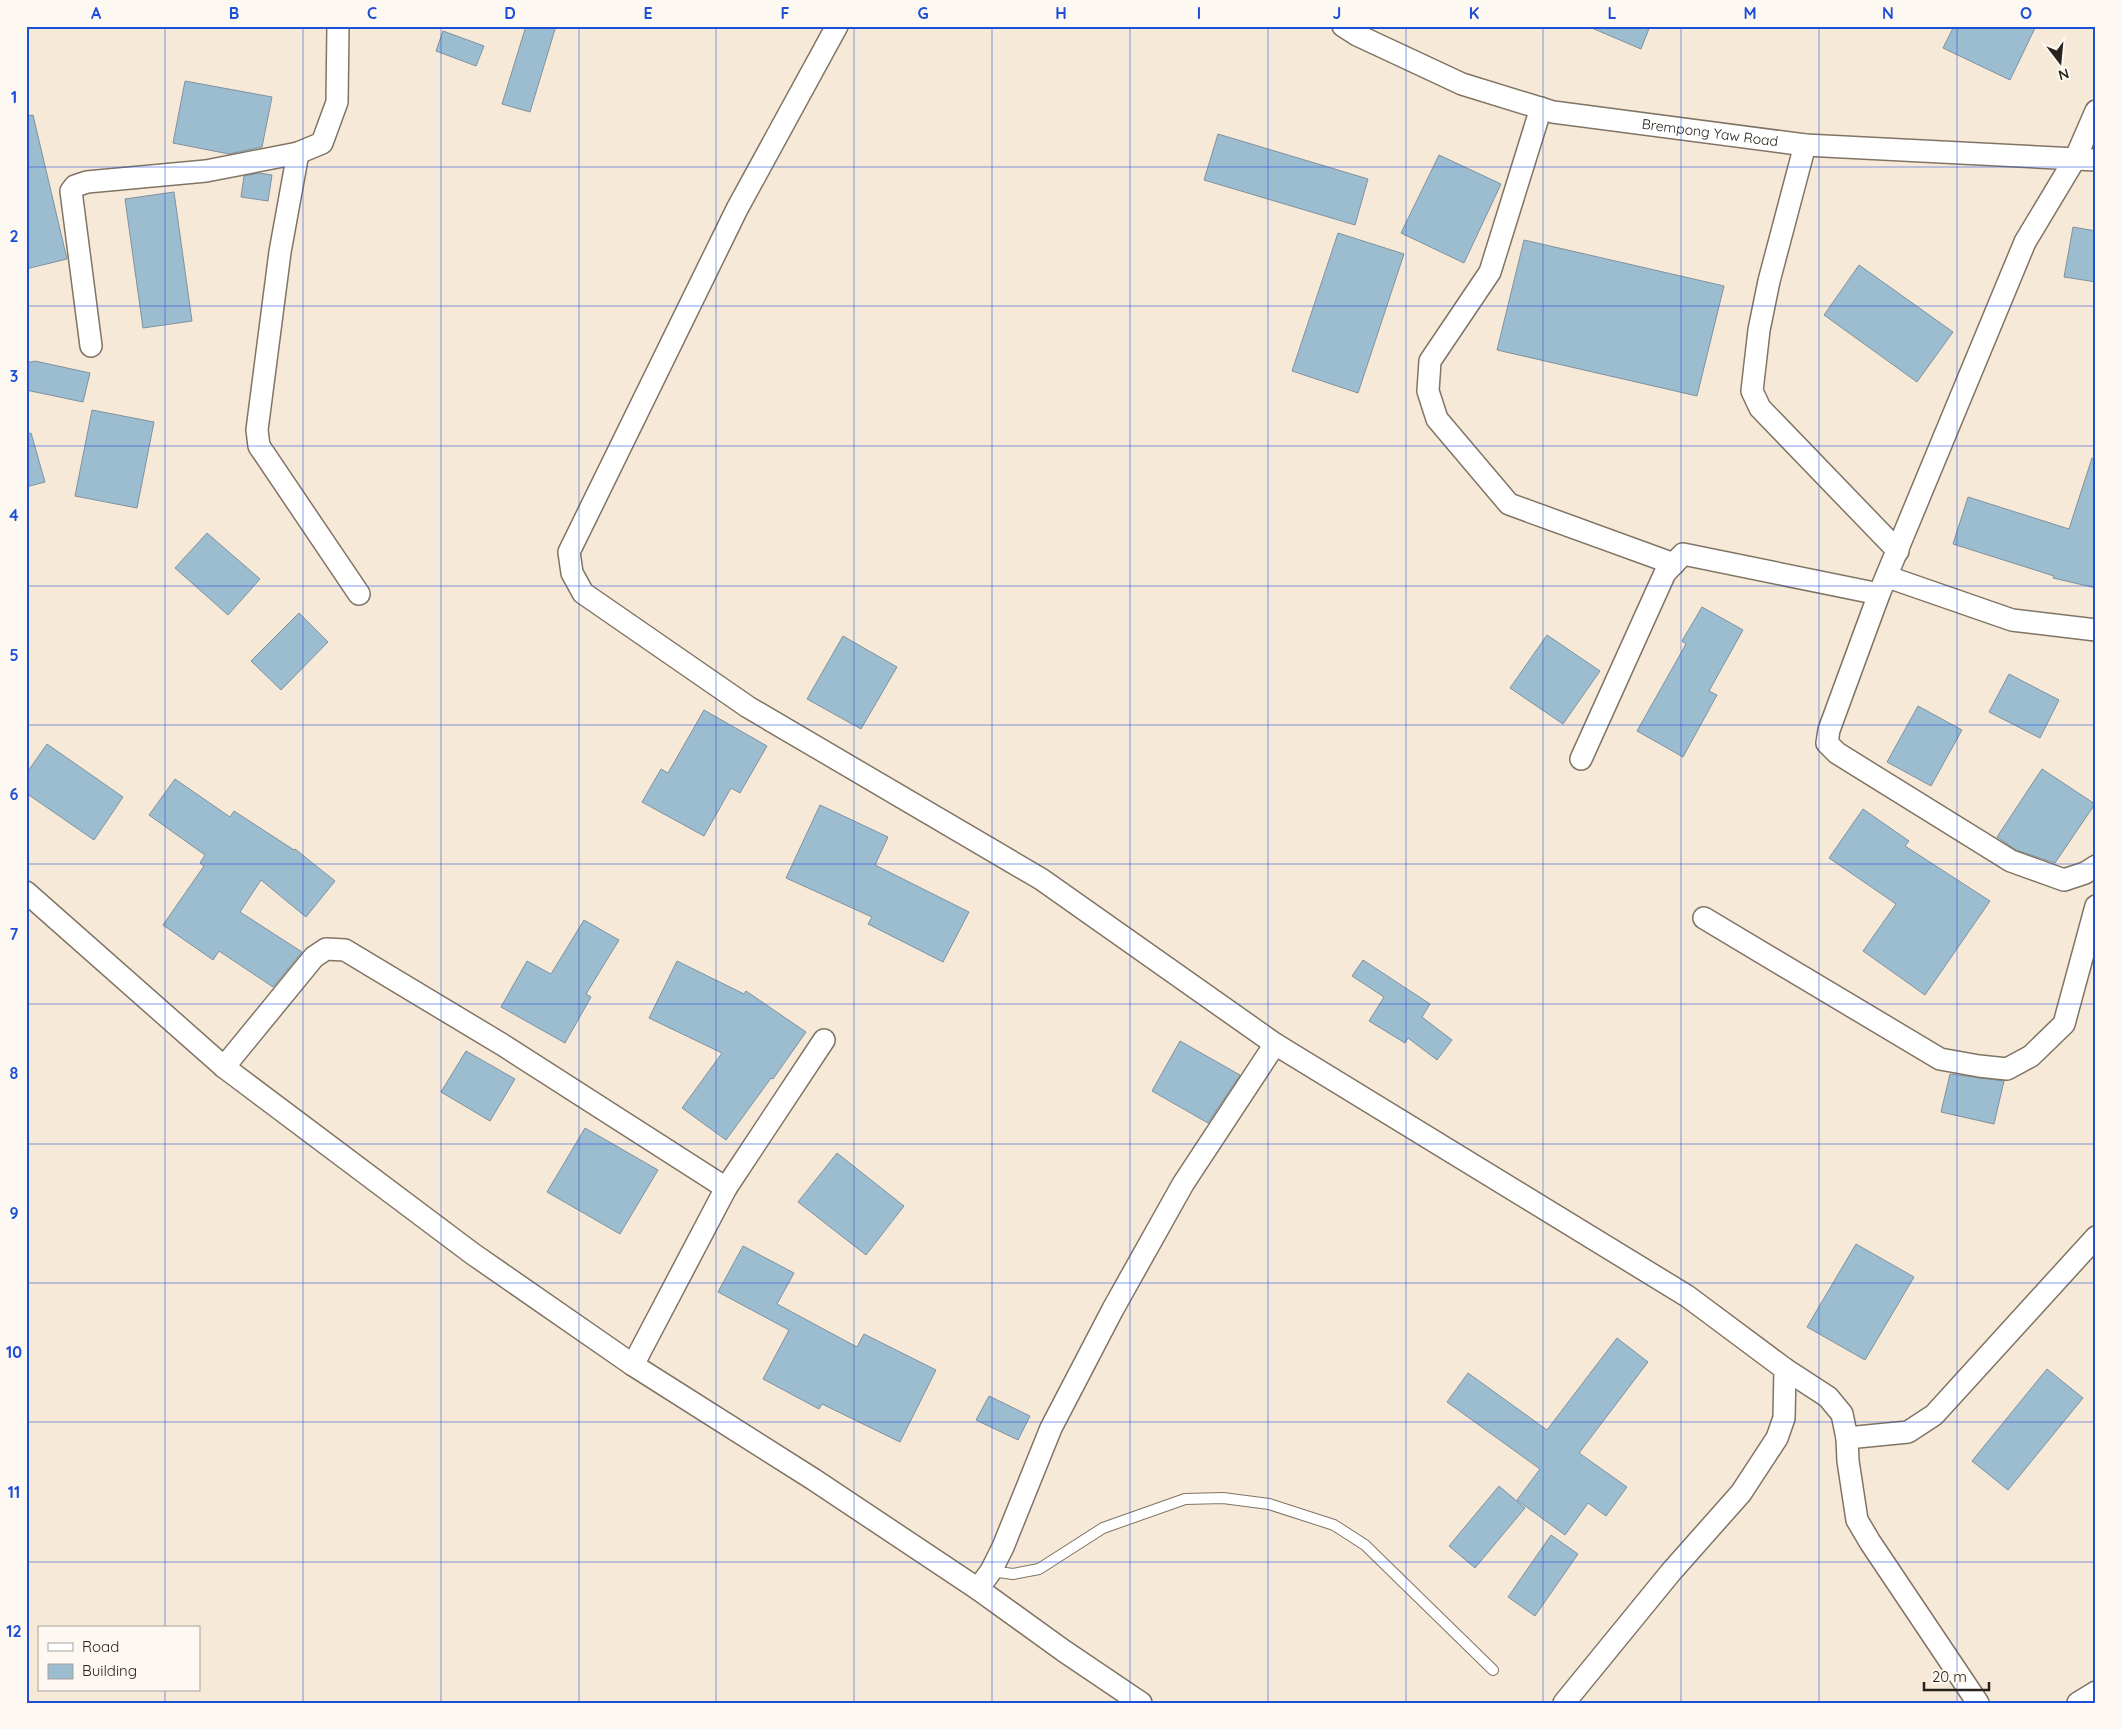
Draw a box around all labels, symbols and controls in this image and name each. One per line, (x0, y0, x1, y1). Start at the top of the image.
text: A (91, 3, 102, 23)
text: B (229, 3, 239, 23)
text: C (367, 3, 377, 23)
text: D (504, 3, 516, 23)
text: E (643, 3, 653, 23)
text: F (781, 3, 790, 23)
text: G (917, 3, 929, 23)
text: H (1055, 3, 1067, 23)
text: I (1197, 3, 1201, 23)
text: J (1333, 3, 1341, 23)
text: K (1469, 3, 1479, 23)
text: L (1608, 3, 1617, 23)
text: M (1743, 3, 1757, 23)
text: N (1882, 3, 1894, 23)
text: O (2020, 3, 2032, 23)
north arrow (2034, 38, 2084, 88)
text: N (2056, 64, 2071, 85)
text: 1 (11, 87, 17, 107)
street label: Brempong Yaw Road (1641, 115, 1779, 150)
text: 2 (9, 226, 19, 246)
text: 3 (10, 366, 18, 386)
text: 4 (9, 505, 19, 525)
text: 5 (9, 645, 19, 665)
text: 6 (10, 784, 19, 804)
text: 7 (10, 924, 19, 944)
text: 8 (10, 1063, 19, 1083)
text: 9 (9, 1203, 19, 1223)
text: 10 (6, 1342, 22, 1362)
text: 11 (8, 1482, 20, 1502)
text: 12 (6, 1621, 22, 1641)
legend (38, 1626, 200, 1692)
text: Road (82, 1637, 119, 1656)
scale bar (1924, 1659, 1990, 1691)
text: Building (82, 1661, 137, 1680)
text: 20 m (1932, 1667, 1967, 1686)

